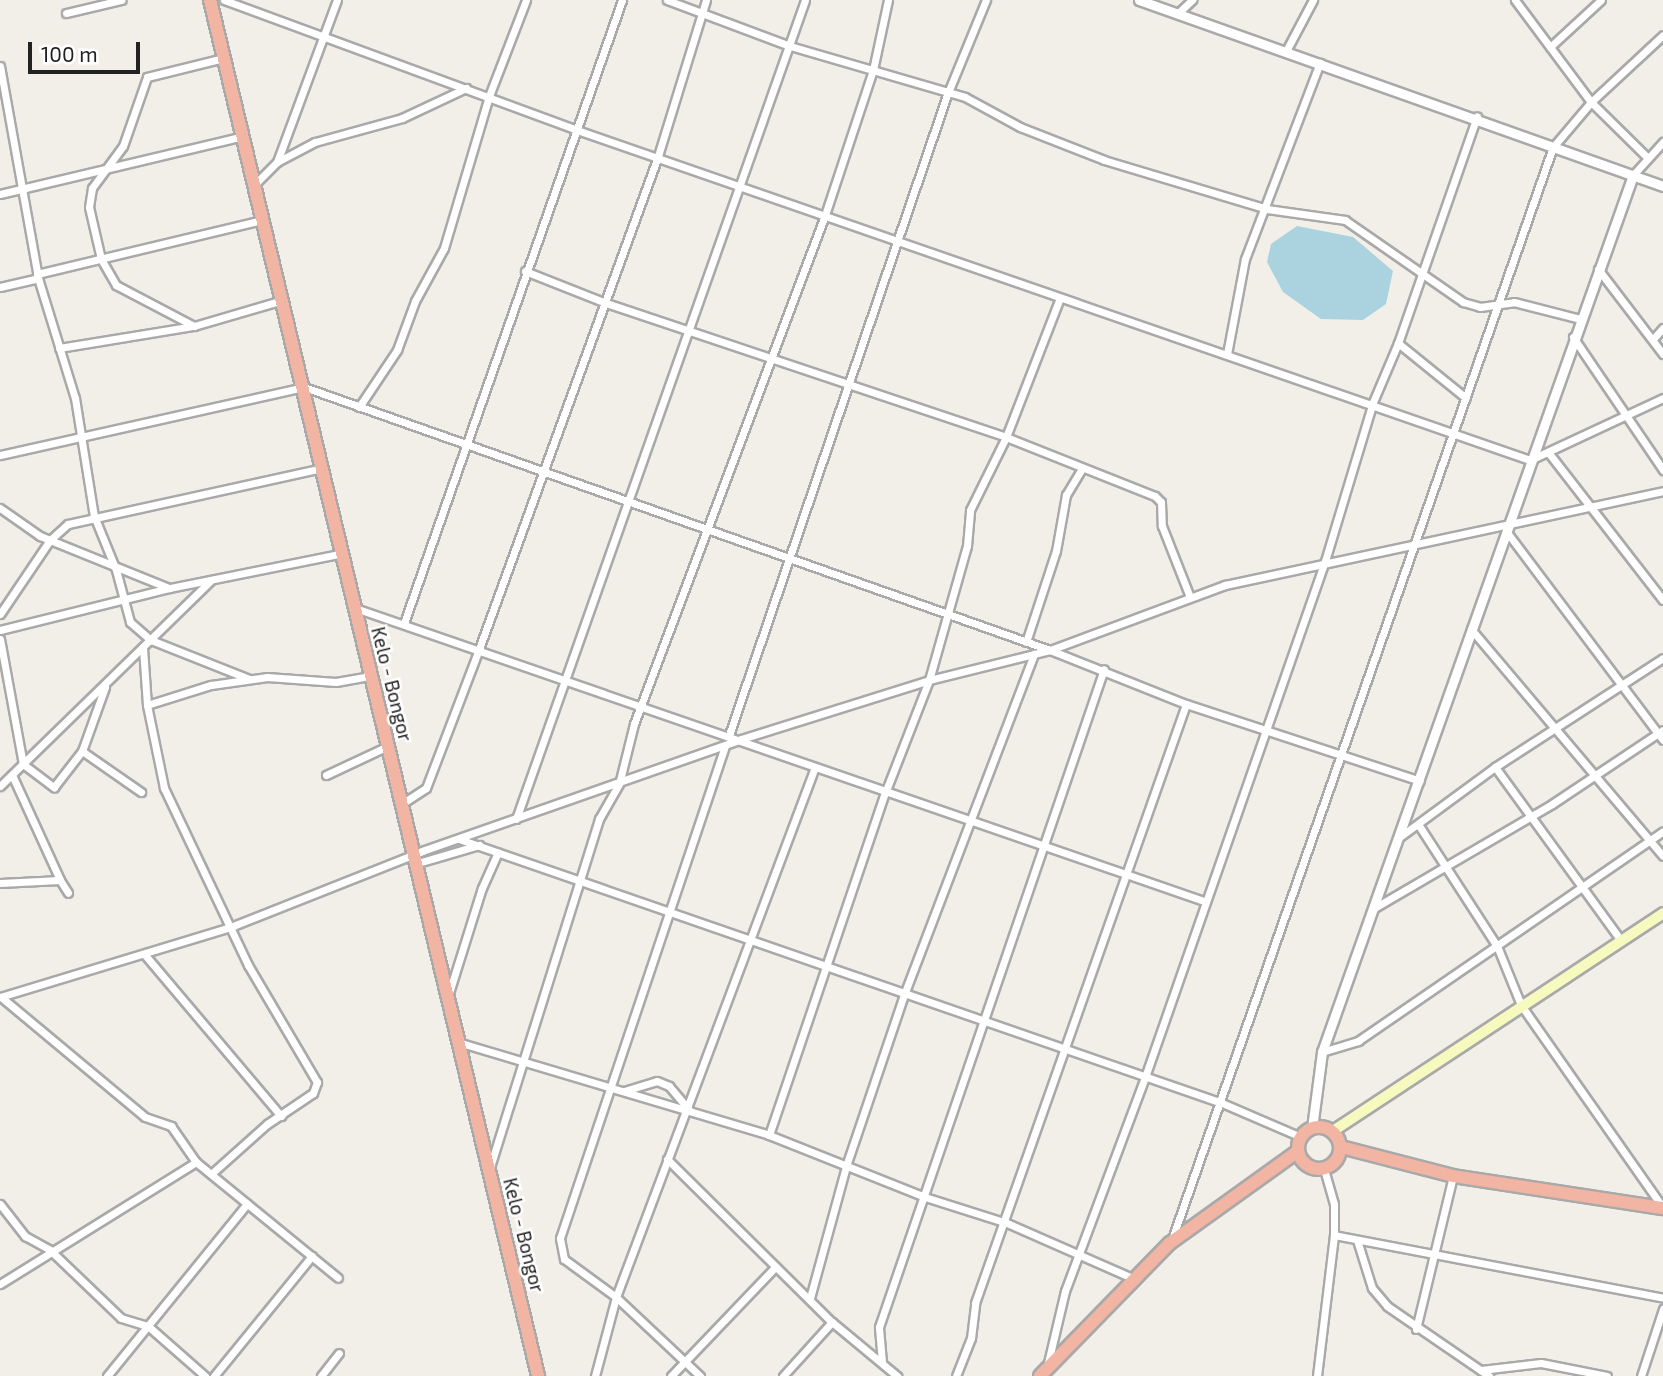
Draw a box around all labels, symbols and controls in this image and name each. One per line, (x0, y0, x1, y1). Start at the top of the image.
scale bar (32, 28, 144, 72)
text: 100 m (41, 41, 98, 66)
street label: Kelo - Bongor (367, 624, 417, 744)
street label: Kelo - Bongor (499, 1175, 549, 1295)

